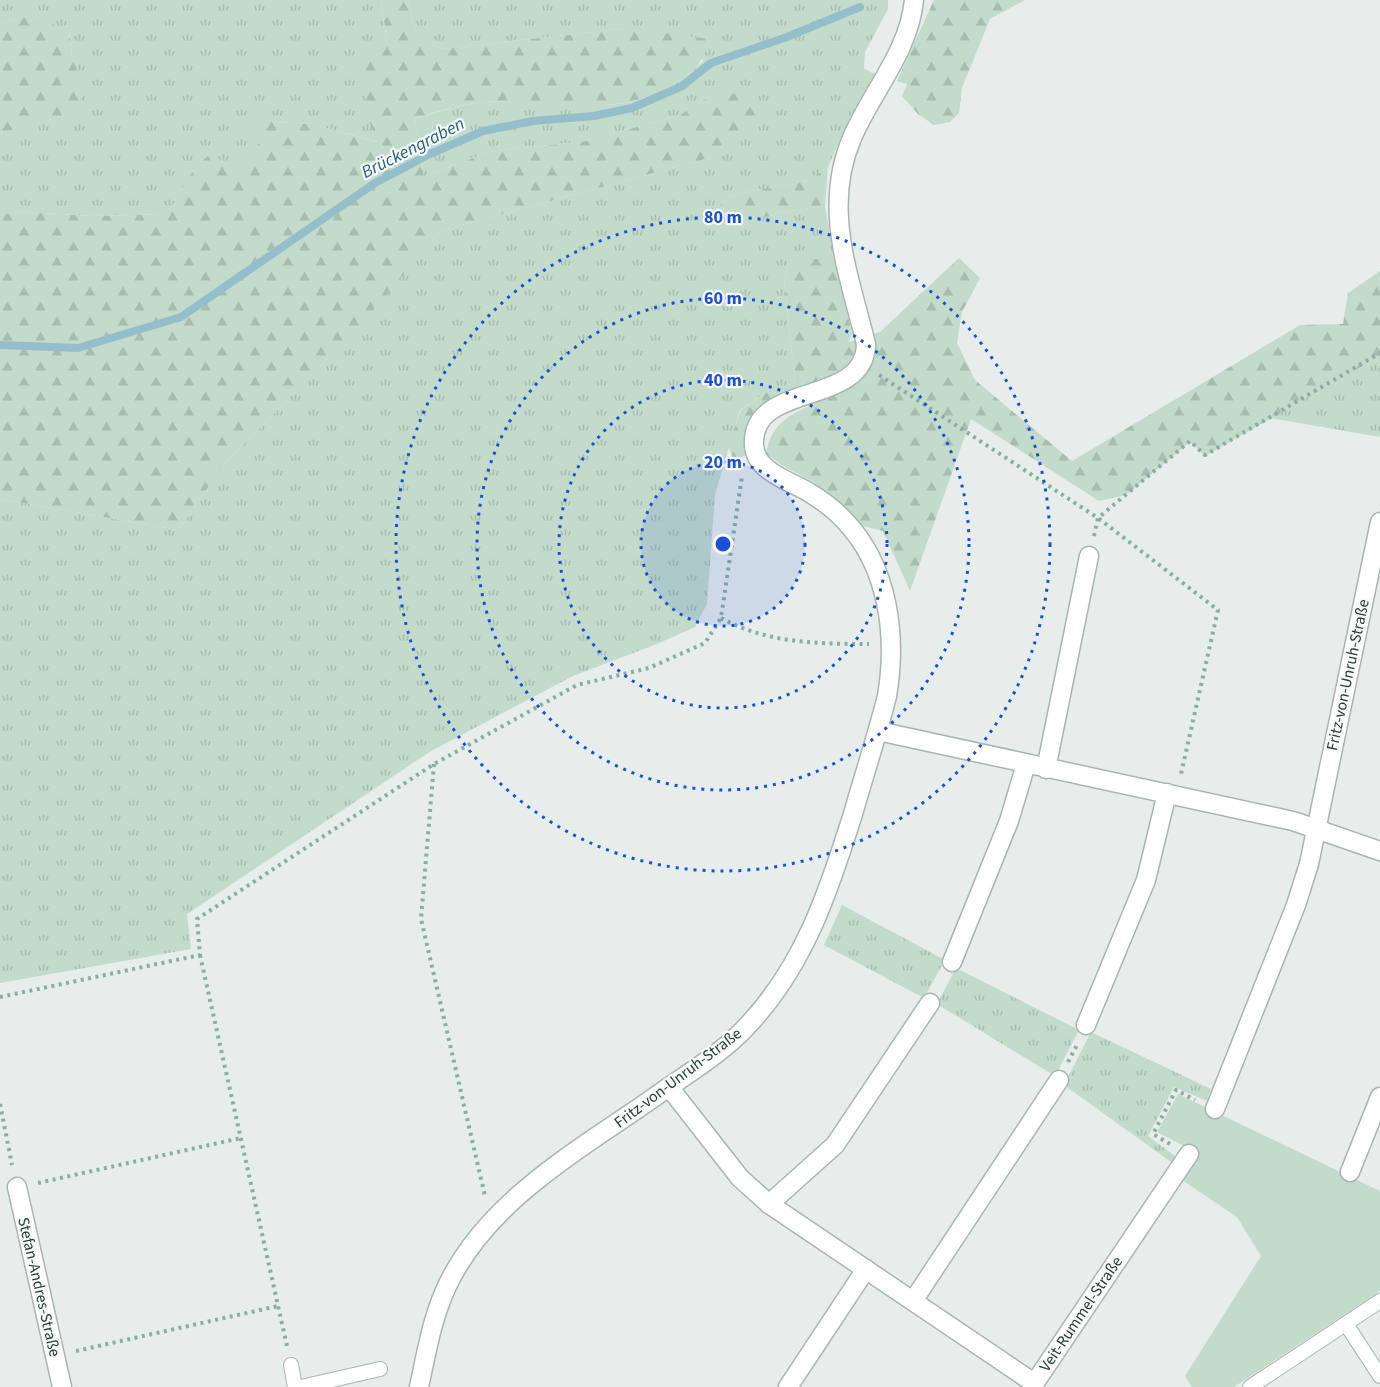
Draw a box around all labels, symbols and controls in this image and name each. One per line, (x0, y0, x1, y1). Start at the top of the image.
water label: Brückengraben (357, 111, 469, 185)
text: 80 m (704, 205, 742, 230)
text: 60 m (704, 286, 742, 311)
text: 40 m (704, 368, 742, 393)
text: 20 m (704, 450, 742, 475)
centre of rings (713, 534, 733, 554)
street label: Fritz-von-Unruh-Straße (1321, 597, 1375, 753)
street label: Fritz-von-Unruh-Straße (610, 1023, 746, 1133)
street label: Stefan-Andres-Straße (12, 1215, 66, 1359)
street label: Veit-Rummel-Straße (1034, 1252, 1128, 1376)

